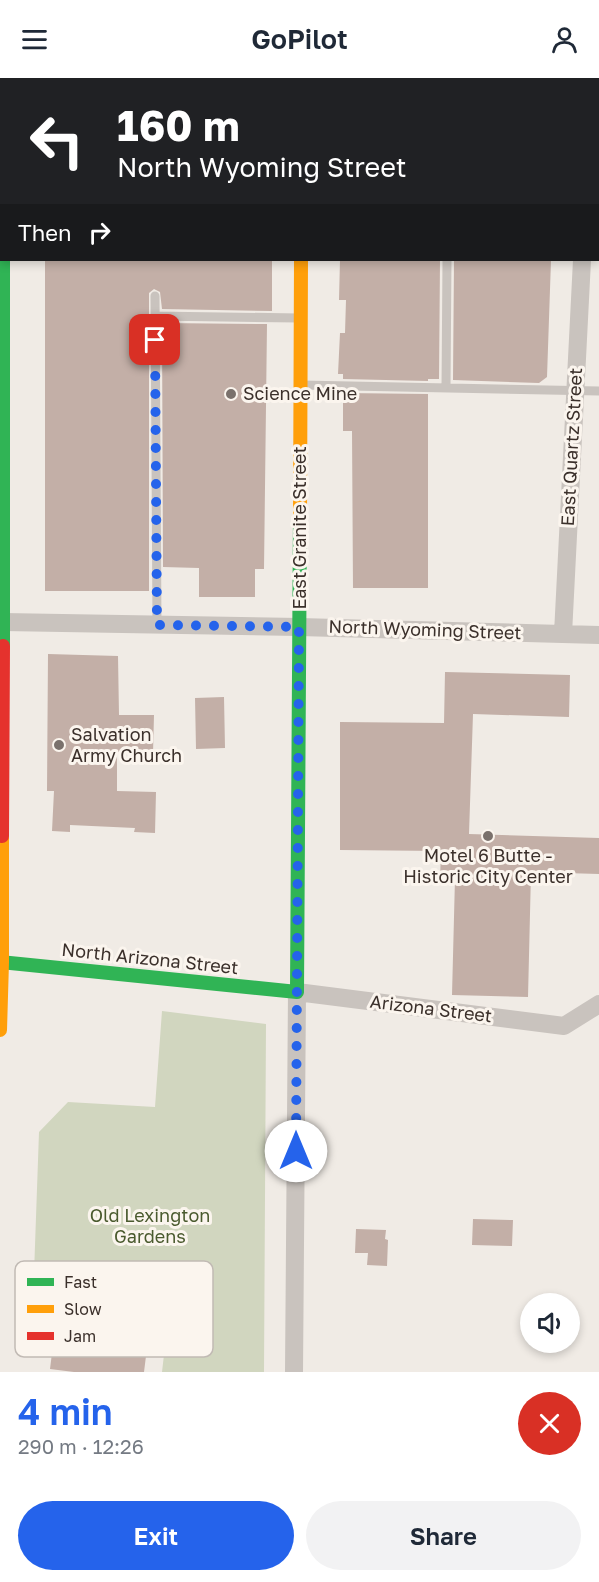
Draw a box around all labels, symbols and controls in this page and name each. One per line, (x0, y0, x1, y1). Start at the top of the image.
icon: menu (18, 23, 51, 56)
text: GoPilot (251, 23, 348, 55)
icon: person (548, 23, 581, 56)
text: 160 m (117, 100, 240, 150)
icon: left (18, 102, 96, 180)
text: North Wyoming Street (117, 151, 407, 183)
icon: right (83, 216, 116, 249)
text: Then (18, 219, 71, 246)
pin (129, 314, 180, 365)
icon: arrive (138, 323, 171, 356)
street label: East Quartz Street (556, 367, 586, 527)
place label: Science Mine (243, 382, 357, 404)
marker: Science Mine (224, 387, 238, 401)
street label: East Granite Street (288, 446, 310, 610)
street label: North Wyoming Street (328, 615, 522, 643)
place label: Salvation Army Church (71, 723, 182, 766)
marker: Salvation Army Church (52, 738, 66, 752)
marker: Motel 6 Butte - Historic City Center (481, 829, 495, 843)
place label: Motel 6 Butte - Historic City Center (403, 844, 573, 887)
street label: North Arizona Street (61, 938, 240, 978)
street label: Arizona Street (369, 990, 493, 1026)
position arrow (264, 1119, 328, 1183)
park label: Old Lexington Gardens (90, 1204, 210, 1247)
legend (15, 1261, 213, 1357)
text: Fast (64, 1272, 97, 1292)
map controls (520, 1293, 580, 1353)
button: sound (520, 1293, 580, 1353)
text: Slow (64, 1299, 102, 1319)
text: Jam (64, 1326, 96, 1346)
text: 4 min (18, 1390, 113, 1433)
button: close (518, 1392, 581, 1455)
text: 290 m · 12:26 (18, 1434, 144, 1458)
button: Exit (18, 1501, 294, 1570)
button: Share (306, 1501, 581, 1570)

